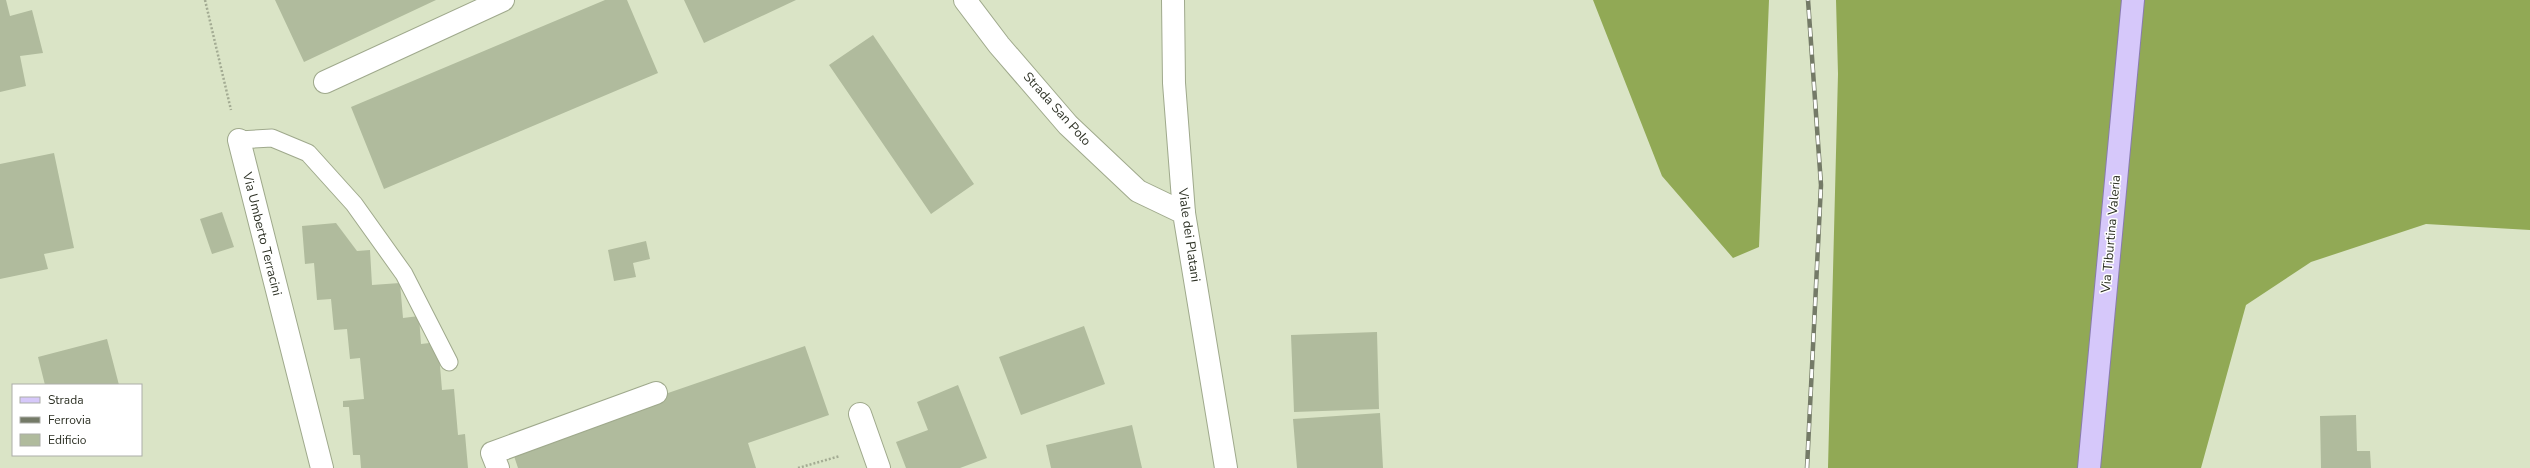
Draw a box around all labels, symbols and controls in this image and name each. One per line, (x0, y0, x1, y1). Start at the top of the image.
street label: Strada San Polo (1019, 68, 1095, 150)
street label: Via Umberto Terracini (238, 169, 286, 298)
street label: Via Tiburtina Valeria (2097, 174, 2125, 295)
street label: Viale dei Platani (1173, 186, 1204, 283)
legend (12, 384, 142, 456)
text: Strada (48, 392, 84, 408)
text: Ferrovia (48, 412, 91, 428)
text: Edificio (48, 432, 87, 448)

